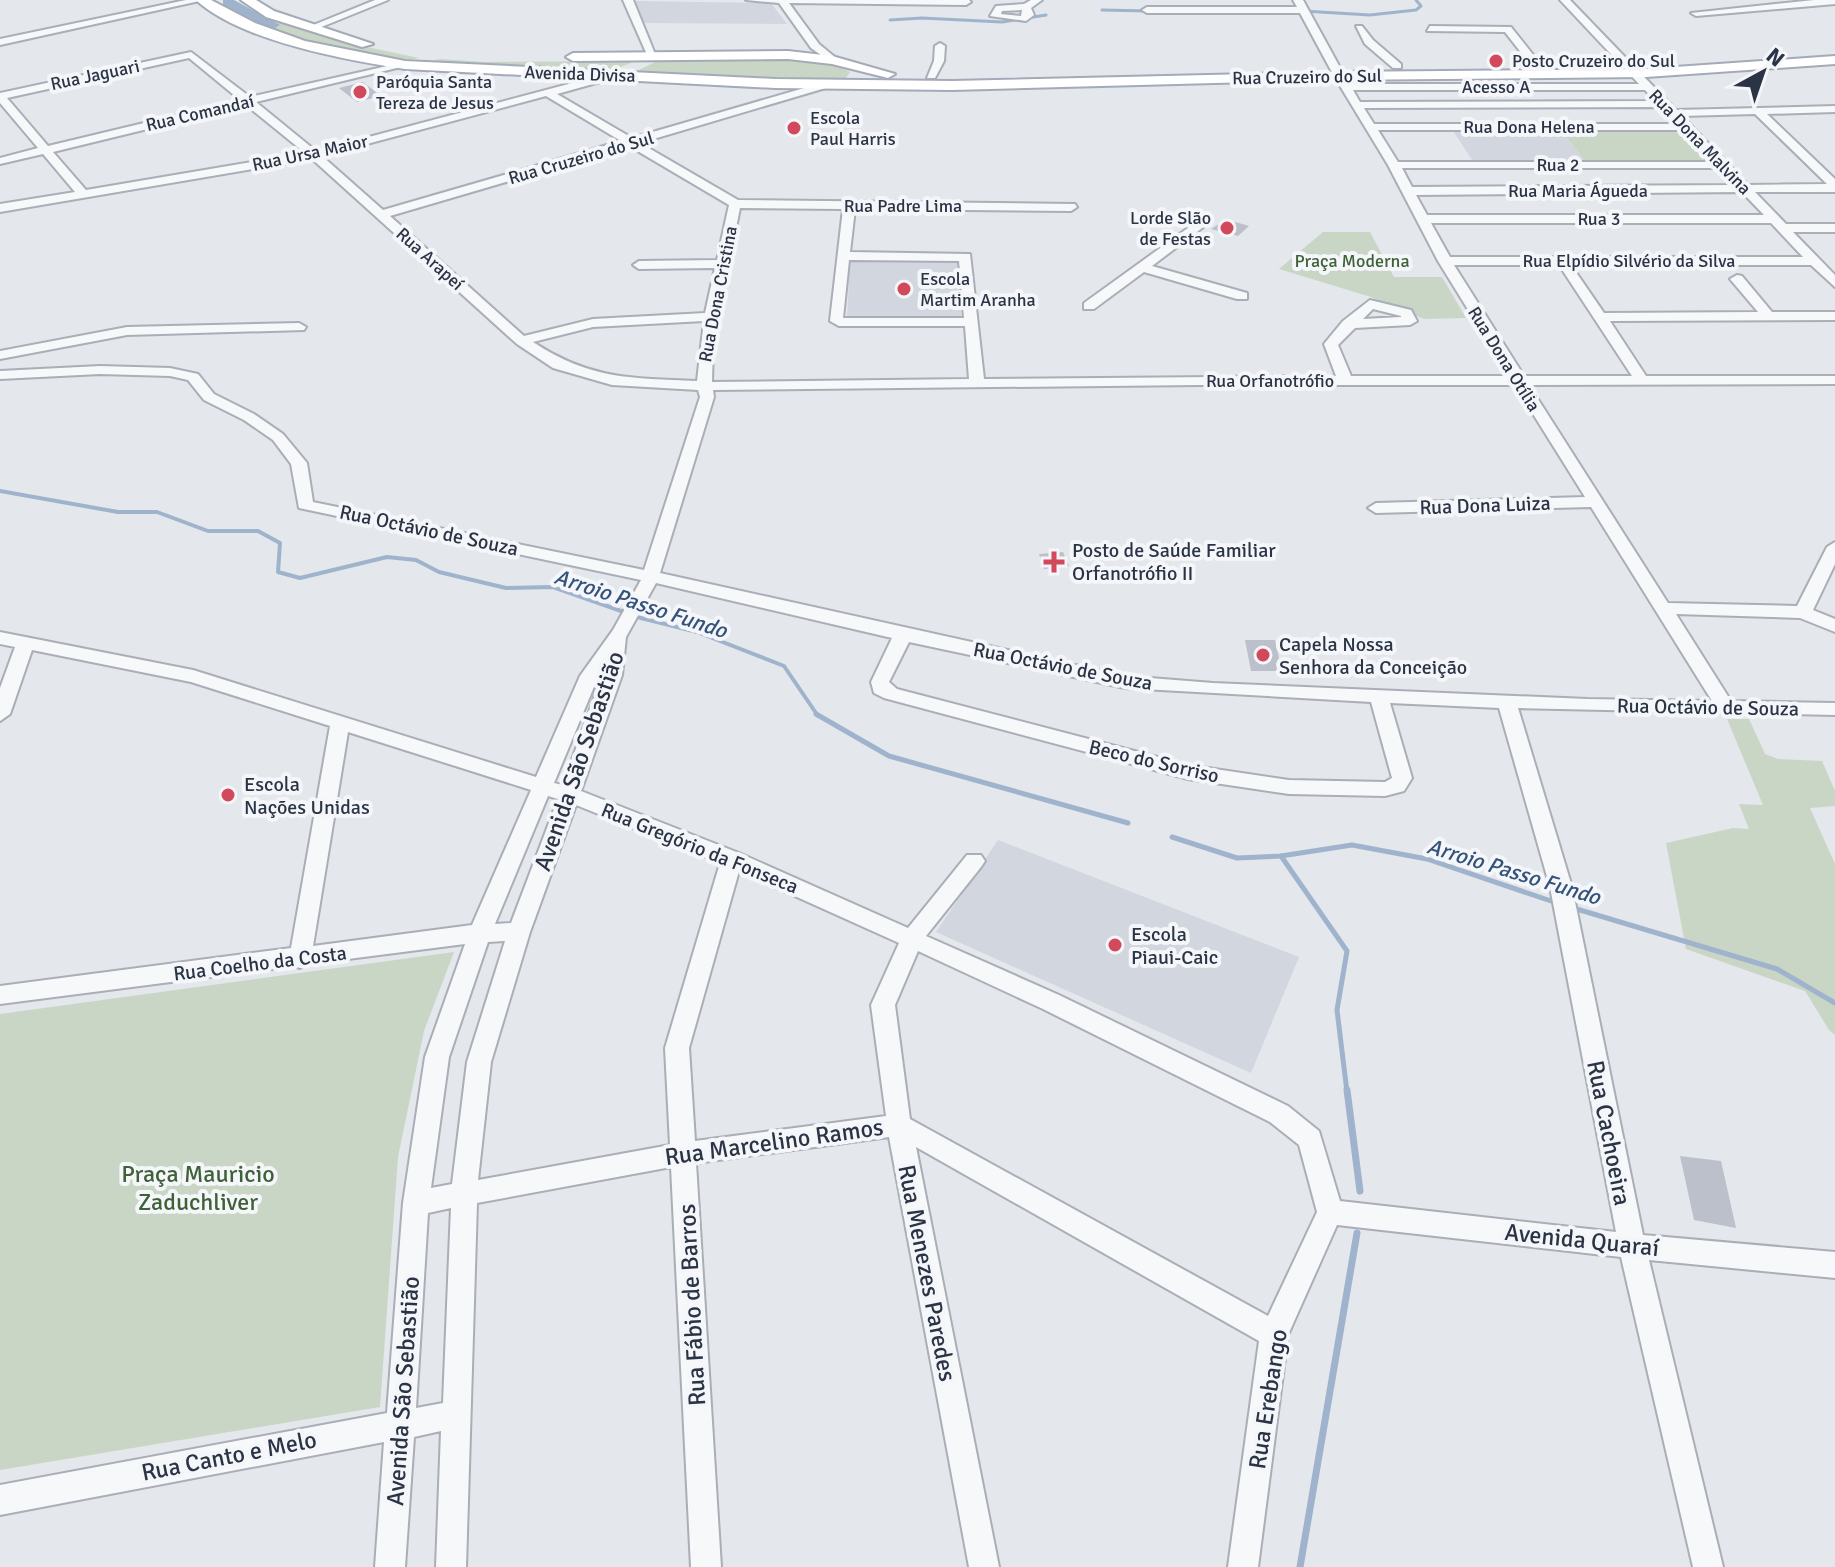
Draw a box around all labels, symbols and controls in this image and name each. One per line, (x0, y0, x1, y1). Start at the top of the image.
north arrow (1723, 32, 1803, 112)
text: N (1761, 42, 1790, 72)
place label: Posto Cruzeiro do Sul (1512, 50, 1675, 72)
marker: Posto Cruzeiro do Sul (1487, 52, 1505, 70)
street label: Rua Jaguari (49, 55, 141, 95)
street label: Avenida Divisa (524, 61, 636, 87)
street label: Rua Cruzeiro do Sul (1232, 65, 1382, 89)
place label: Paróquia Santa Tereza de Jesus (376, 71, 494, 114)
street label: Acesso A (1462, 76, 1530, 98)
marker: Paróquia Santa Tereza de Jesus (351, 83, 369, 101)
street label: Rua Dona Malvina (1644, 85, 1756, 199)
street label: Rua Comandaí (144, 90, 256, 136)
place label: Escola Paul Harris (810, 107, 896, 150)
street label: Rua Dona Helena (1463, 116, 1595, 138)
marker: Escola Paul Harris (785, 119, 803, 137)
street label: Rua Cruzeiro do Sul (506, 127, 656, 189)
street label: Rua Ursa Maior (250, 130, 370, 176)
street label: Rua 2 (1536, 154, 1580, 176)
street label: Rua Maria Águeda (1508, 180, 1648, 202)
street label: Rua Padre Lima (844, 195, 962, 217)
place label: Lorde Slão de Festas (1130, 207, 1211, 250)
street label: Rua 3 (1577, 208, 1621, 230)
marker: Lorde Slão de Festas (1218, 219, 1236, 237)
street label: Rua Arapeí (392, 223, 468, 295)
street label: Rua Dona Cristina (694, 224, 742, 364)
park label: Praça Moderna (1294, 250, 1410, 272)
street label: Rua Elpídio Silvério da Silva (1523, 250, 1735, 272)
place label: Escola Martim Aranha (920, 268, 1036, 311)
marker: Escola Martim Aranha (895, 280, 913, 298)
street label: Rua Dona Otília (1463, 302, 1545, 416)
street label: Rua Orfanotrófio (1206, 370, 1334, 392)
street label: Rua Dona Luiza (1419, 491, 1551, 520)
street label: Rua Octávio de Souza (337, 499, 521, 562)
place label: Posto de Saúde Familiar Orfanotrófio II (1072, 538, 1276, 586)
marker: Posto de Saúde Familiar Orfanotrófio II (1043, 551, 1065, 573)
water label: Arroio Passo Fundo (551, 563, 732, 645)
place label: Capela Nossa Senhora da Conceição (1279, 632, 1467, 680)
street label: Rua Octávio de Souza (971, 637, 1155, 696)
marker: Capela Nossa Senhora da Conceição (1254, 646, 1272, 664)
street label: Avenida São Sebastião (527, 647, 631, 875)
street label: Rua Octávio de Souza (1617, 693, 1799, 722)
street label: Beco do Sorriso (1086, 734, 1221, 789)
place label: Escola Nações Unidas (244, 772, 370, 820)
marker: Escola Nações Unidas (219, 786, 237, 804)
street label: Rua Gregório da Fonseca (598, 797, 802, 899)
water label: Arroio Passo Fundo (1424, 832, 1605, 911)
place label: Escola Piaui-Caic (1131, 922, 1218, 970)
marker: Escola Piaui-Caic (1106, 936, 1124, 954)
street label: Rua Coelho da Costa (172, 940, 348, 987)
street label: Rua Cachoeira (1580, 1058, 1638, 1208)
street label: Rua Marcelino Ramos (663, 1112, 885, 1172)
park label: Praça Mauricio Zaduchliver (121, 1159, 275, 1217)
street label: Rua Menezes Paredes (891, 1162, 963, 1384)
street label: Rua Fábio de Barros (672, 1203, 712, 1407)
street label: Avenida Quaraí (1503, 1217, 1661, 1263)
street label: Avenida São Sebastião (380, 1275, 426, 1507)
street label: Rua Erebango (1242, 1327, 1294, 1471)
street label: Rua Canto e Melo (139, 1424, 319, 1488)

